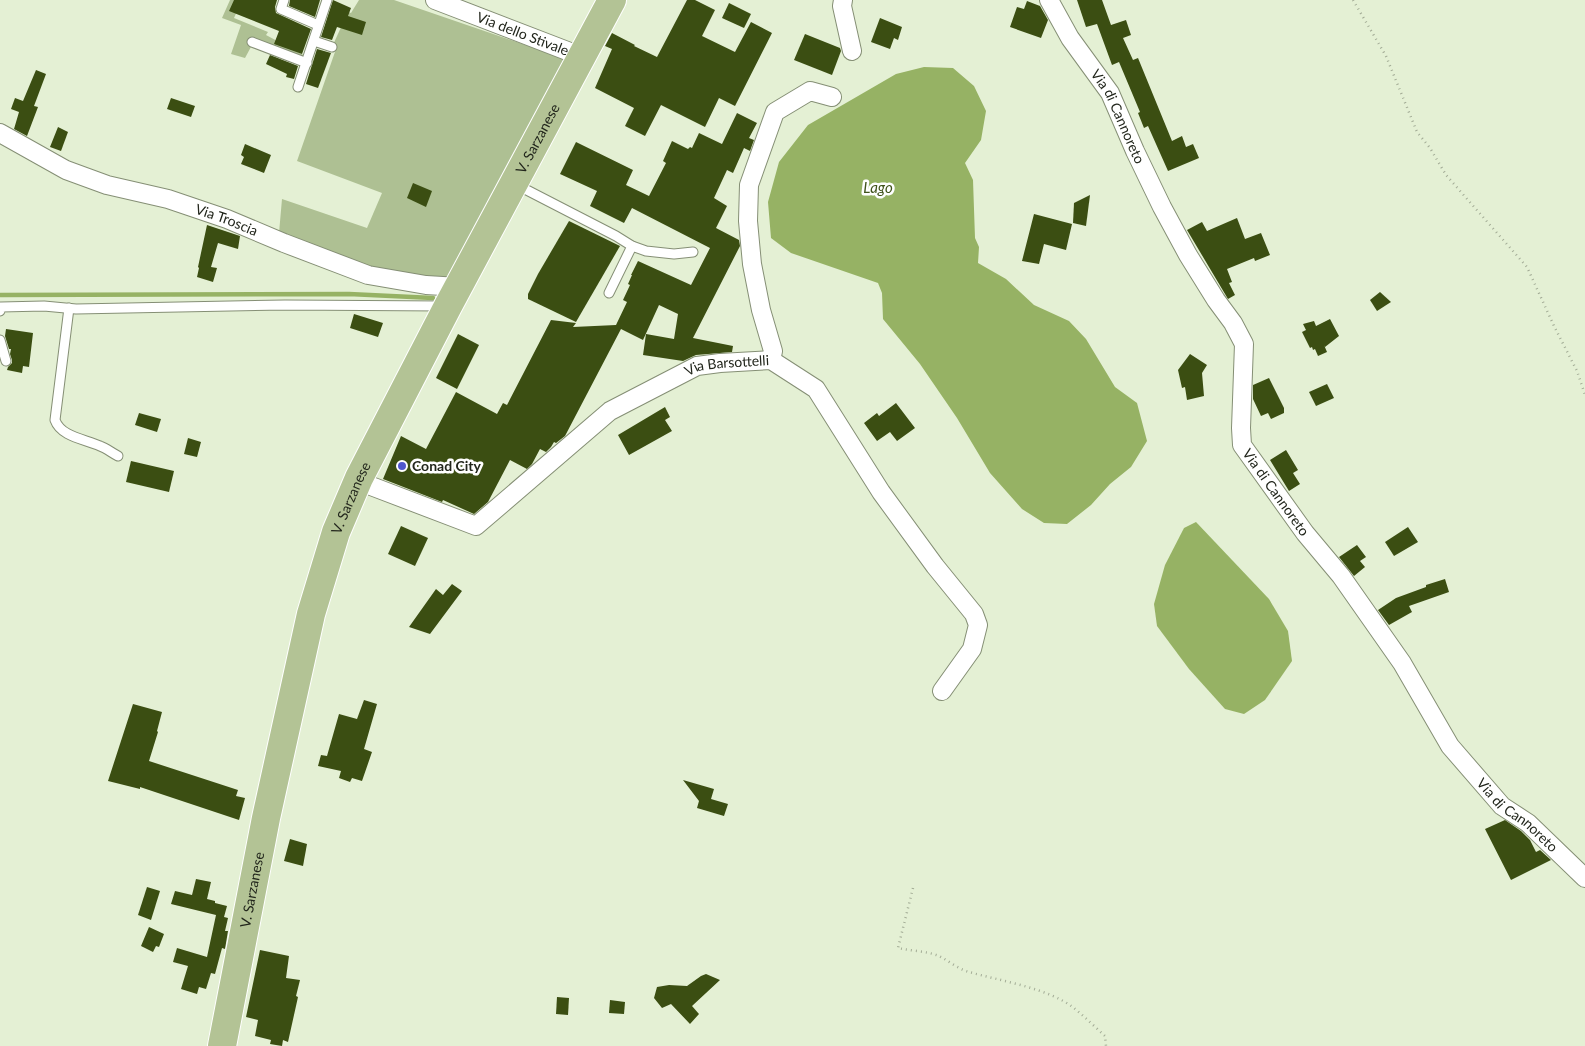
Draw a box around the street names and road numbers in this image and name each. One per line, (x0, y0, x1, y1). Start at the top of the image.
street label: Via dello Stivale (474, 8, 571, 59)
street label: Via di Cannoreto (1088, 66, 1149, 166)
street label: V. Sarzanese (512, 101, 563, 176)
street label: Via Troscia (193, 200, 261, 239)
street label: Via Barsottelli (681, 351, 769, 379)
street label: Via di Cannoreto (1239, 445, 1313, 539)
street label: V. Sarzanese (327, 459, 374, 536)
street label: Via di Cannoreto (1474, 774, 1562, 855)
street label: V. Sarzanese (236, 850, 267, 929)

